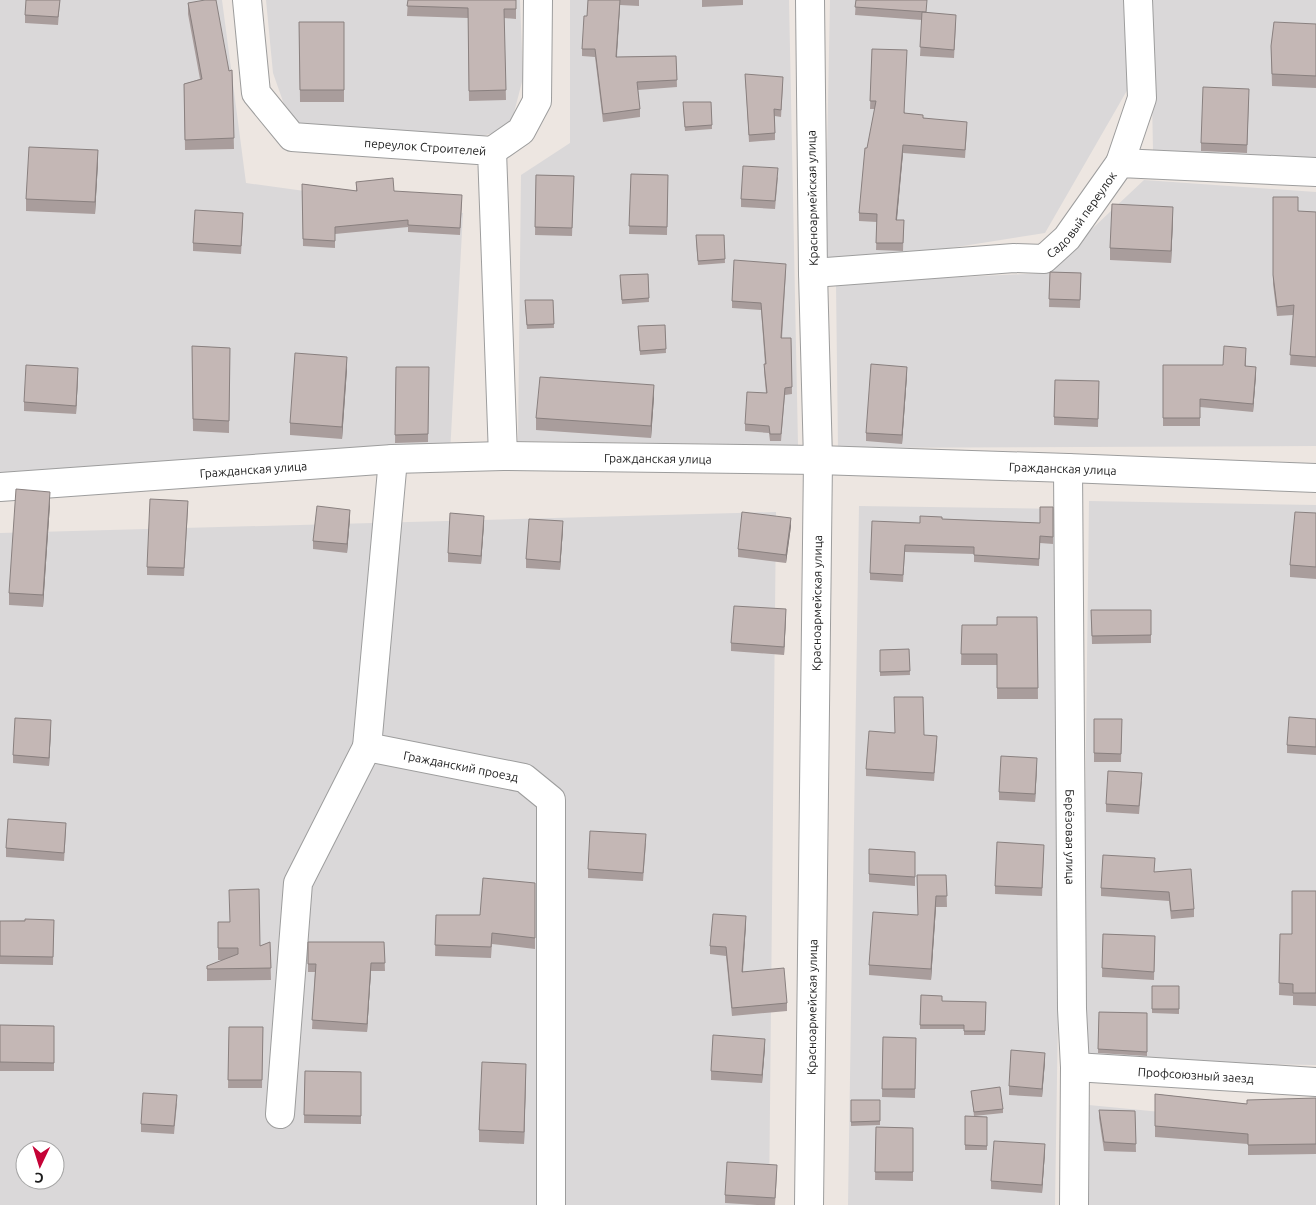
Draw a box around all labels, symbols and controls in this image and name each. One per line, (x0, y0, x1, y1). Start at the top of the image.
street label: Красноармейская улица (804, 130, 820, 266)
street label: переулок Строителей (364, 136, 487, 157)
street label: Садовый переулок (1044, 169, 1119, 260)
street label: Гражданская улица (604, 451, 712, 465)
street label: Гражданская улица (199, 459, 308, 479)
street label: Гражданская улица (1009, 460, 1117, 476)
street label: Красноармейская улица (809, 535, 824, 671)
street label: Гражданский проезд (402, 748, 520, 783)
street label: Берёзовая улица (1064, 789, 1078, 885)
street label: Красноармейская улица (804, 939, 819, 1075)
street label: Профсоюзный заезд (1137, 1064, 1254, 1085)
north arrow (15, 1140, 65, 1190)
text: С (34, 1170, 44, 1186)

